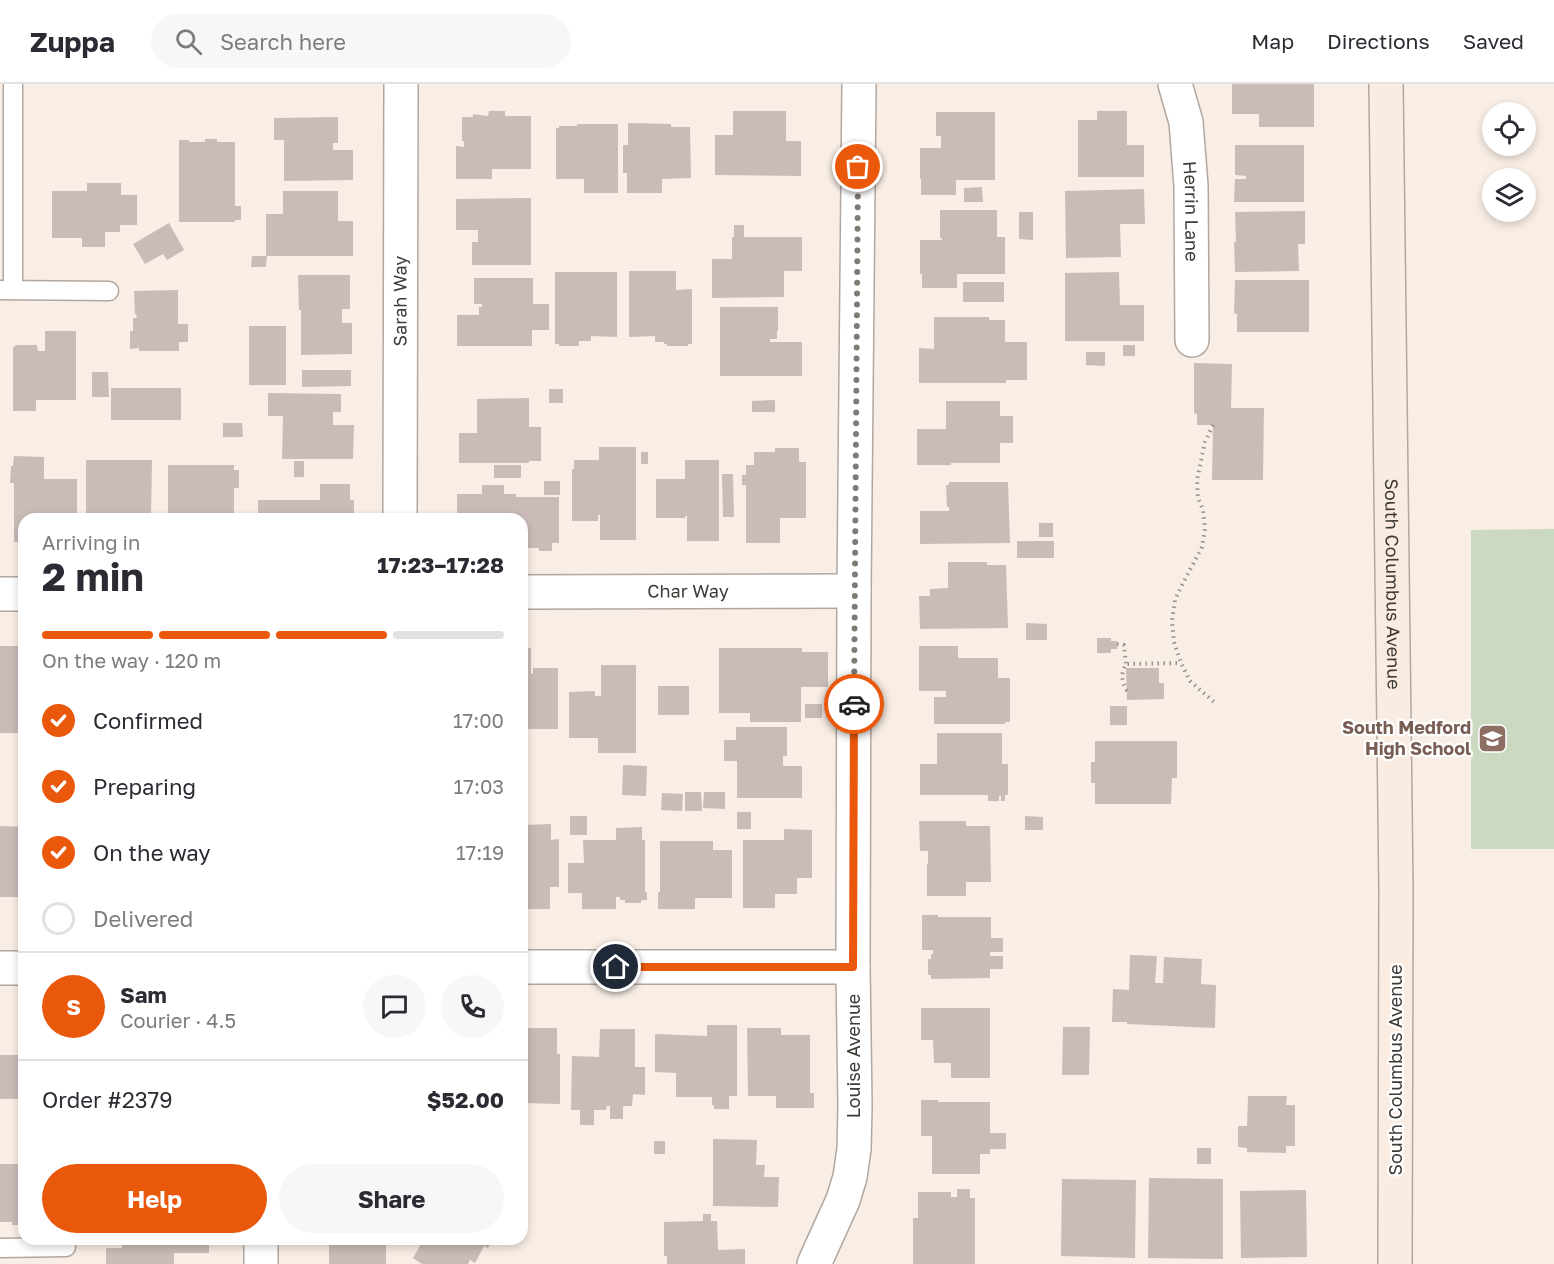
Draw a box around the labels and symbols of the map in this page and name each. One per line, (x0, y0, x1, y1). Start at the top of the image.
pin (832, 141, 883, 192)
street label: Herrin Lane (1179, 160, 1203, 262)
street label: Sarah Way (388, 256, 411, 346)
street label: South Columbus Avenue (1381, 478, 1406, 690)
street label: Char Way (647, 579, 729, 602)
courier (824, 674, 884, 734)
place label: South Medford High School (1342, 716, 1471, 759)
school or university icon: South Medford High School (1476, 722, 1508, 754)
pin (590, 941, 641, 992)
street label: South Columbus Avenue (1384, 964, 1406, 1176)
street label: Louise Avenue (842, 994, 864, 1118)

